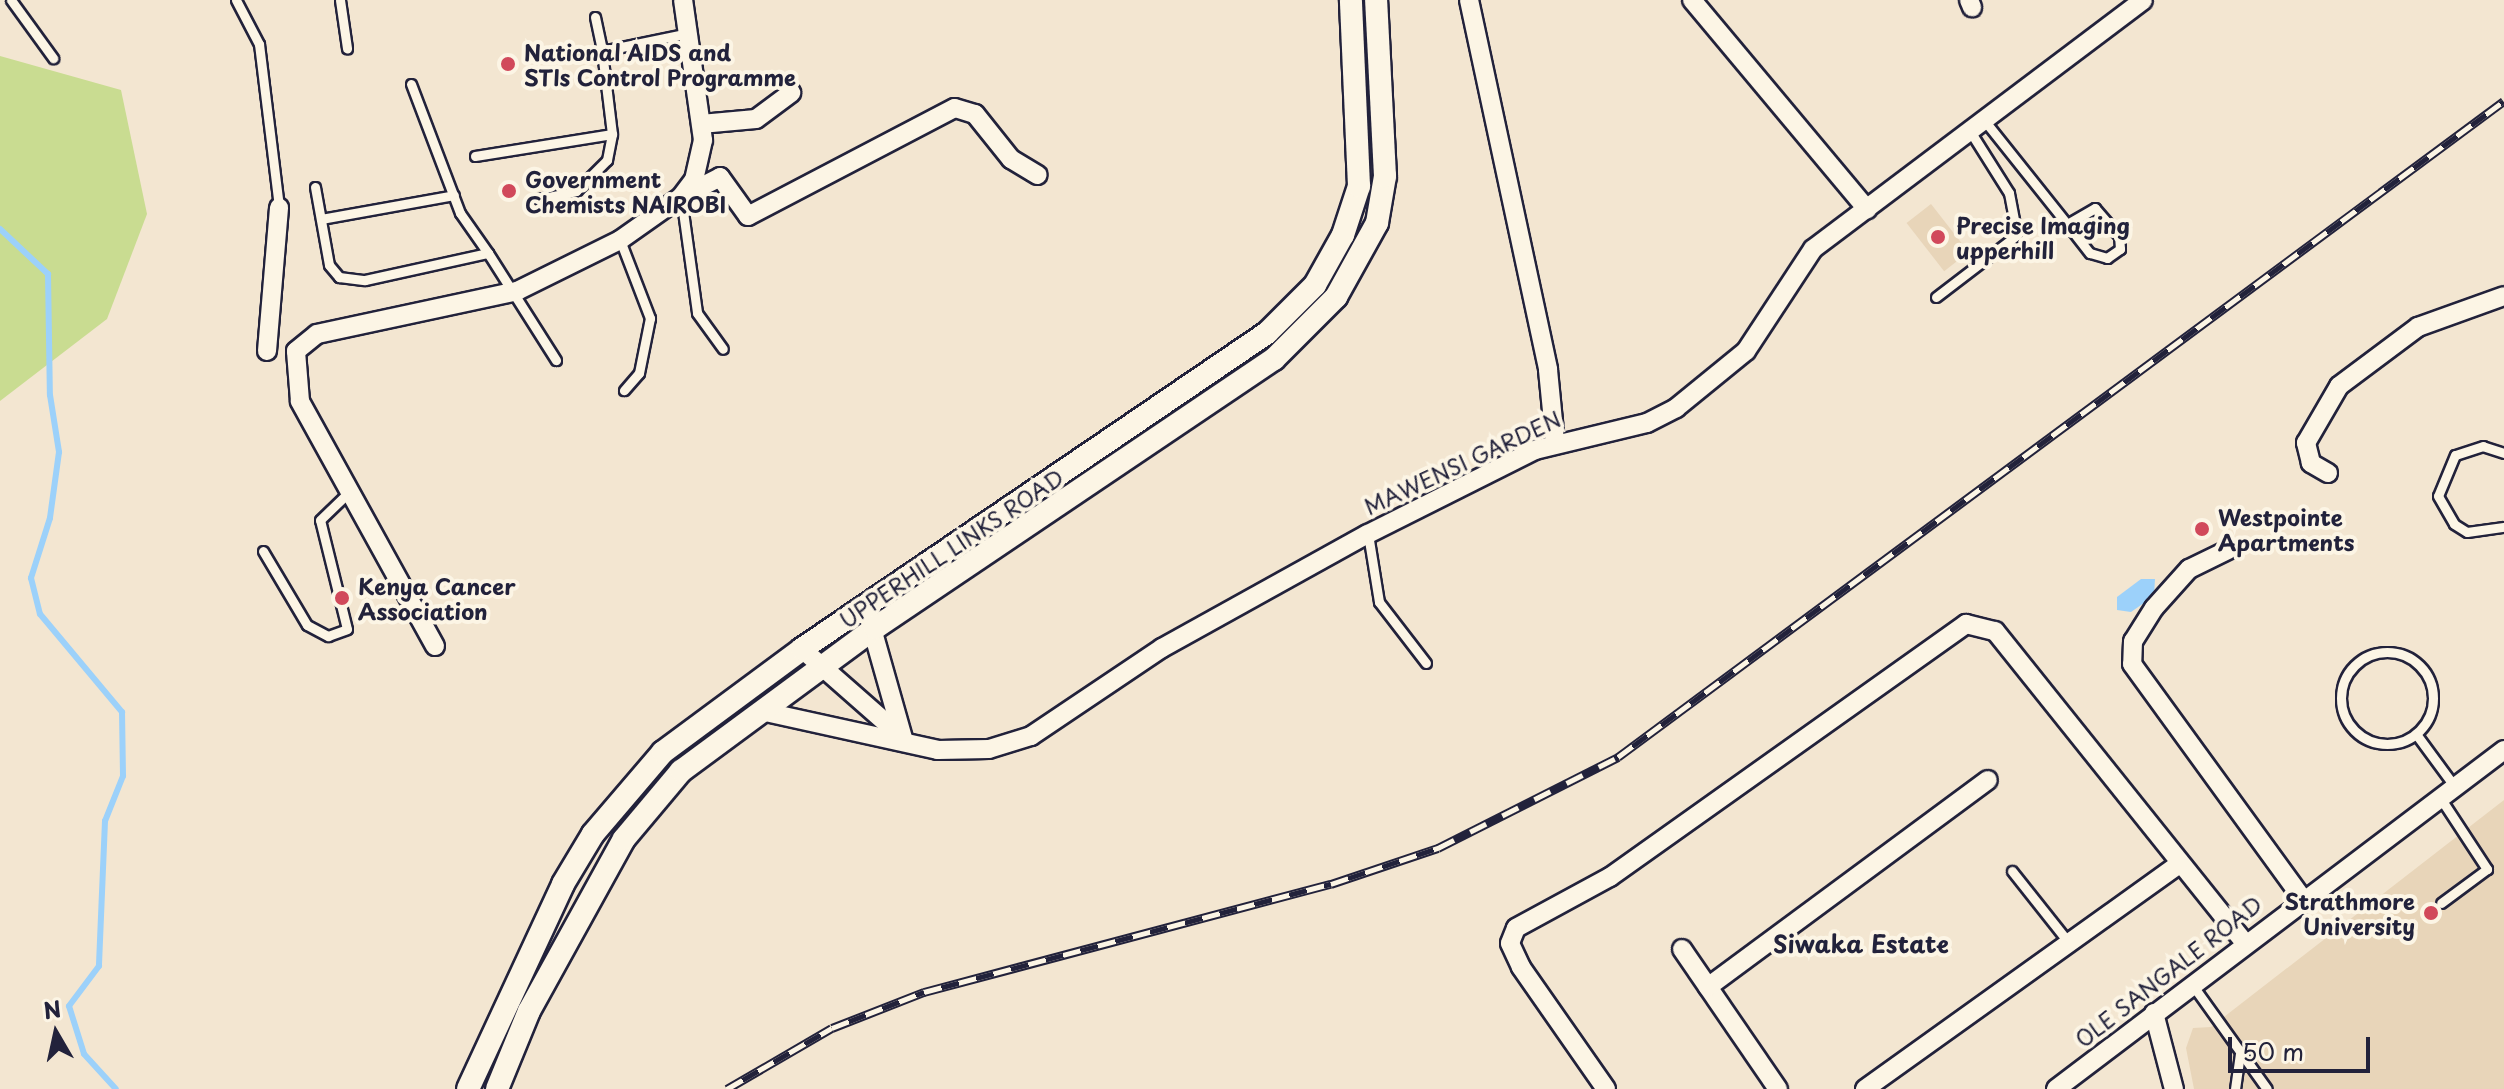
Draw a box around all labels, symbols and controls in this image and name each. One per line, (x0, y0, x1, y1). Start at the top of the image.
place label: National AIDS and STIs Control Programme (524, 38, 800, 90)
marker: National AIDS and STIs Control Programme (499, 55, 517, 73)
place label: Government Chemists NAIROBI (525, 165, 728, 216)
marker: Government Chemists NAIROBI (500, 182, 518, 200)
place label: Precise Imaging upperhill (1956, 211, 2131, 262)
marker: Precise Imaging upperhill (1927, 226, 1949, 248)
street label: MAWENSI GARDEN (1359, 405, 1565, 519)
street label: UPPERHILL LINKS ROAD (832, 462, 1070, 634)
place label: Westpointe Apartments (2218, 503, 2354, 554)
marker: Westpointe Apartments (2193, 520, 2211, 538)
place label: Kenya Cancer Association (358, 572, 515, 624)
marker: Kenya Cancer Association (333, 589, 351, 607)
place label: Strathmore University (2285, 887, 2415, 938)
street label: OLE SANGALE ROAD (2067, 888, 2269, 1054)
marker: Strathmore University (2422, 904, 2440, 922)
district label: Siwaka Estate (1773, 930, 1949, 958)
text: N (41, 991, 63, 1026)
north arrow (16, 993, 96, 1073)
scale bar (2232, 1021, 2374, 1071)
text: 50 m (2242, 1033, 2304, 1069)

